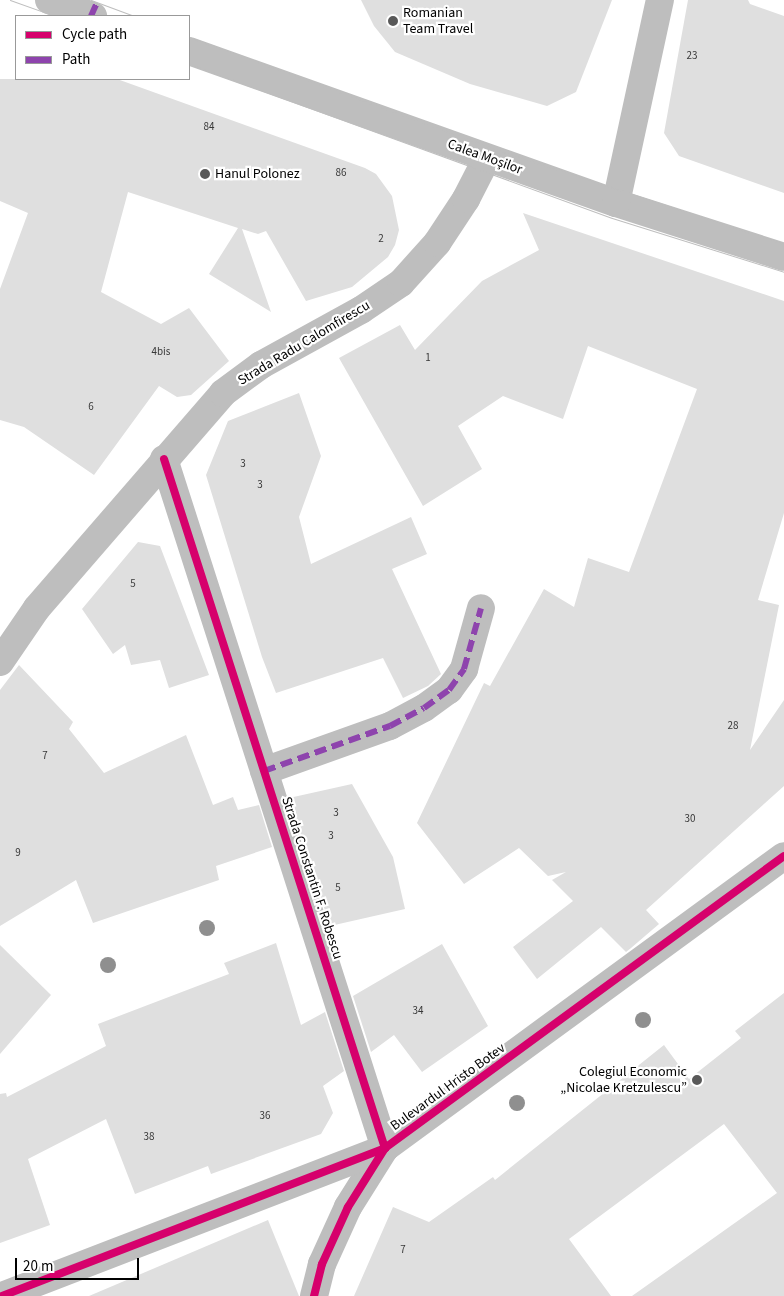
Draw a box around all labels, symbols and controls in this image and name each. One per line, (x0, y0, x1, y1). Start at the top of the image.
place label: Romanian Team Travel (403, 5, 473, 38)
legend (15, 15, 190, 80)
marker: Romanian Team Travel (387, 15, 399, 27)
text: Cycle path (62, 24, 127, 45)
text: Path (62, 49, 90, 70)
house number: 23 (687, 49, 697, 63)
house number: 84 (204, 120, 214, 134)
street label: Calea Moșilor (445, 136, 525, 178)
place label: Hanul Polonez (215, 166, 300, 182)
house number: 86 (336, 166, 346, 180)
marker: Hanul Polonez (199, 168, 211, 180)
house number: 2 (378, 232, 384, 246)
street label: Strada Radu Calomfirescu (235, 297, 373, 389)
house number: 4bis (152, 345, 170, 359)
house number: 1 (425, 351, 431, 365)
house number: 6 (88, 400, 94, 414)
house number: 3 (240, 457, 246, 471)
house number: 3 (257, 478, 263, 492)
house number: 5 (130, 577, 136, 591)
house number: 28 (728, 719, 738, 733)
house number: 7 (42, 749, 48, 763)
street label: Strada Constantin F. Robescu (278, 795, 346, 961)
house number: 3 (333, 806, 339, 820)
house number: 30 (685, 812, 695, 826)
house number: 3 (328, 829, 334, 843)
house number: 9 (15, 846, 21, 860)
house number: 5 (335, 881, 341, 895)
house number: 34 (413, 1004, 423, 1018)
street label: Bulevardul Hristo Botev (387, 1040, 509, 1134)
place label: Colegiul Economic „Nicolae Kretzulescu” (560, 1064, 687, 1096)
marker: Colegiul Economic „Nicolae Kretzulescu” (691, 1074, 703, 1086)
house number: 36 (260, 1109, 270, 1123)
house number: 38 (144, 1130, 154, 1144)
house number: 7 (400, 1243, 406, 1257)
scale bar (18, 1248, 141, 1280)
text: 20 m (23, 1256, 53, 1277)

